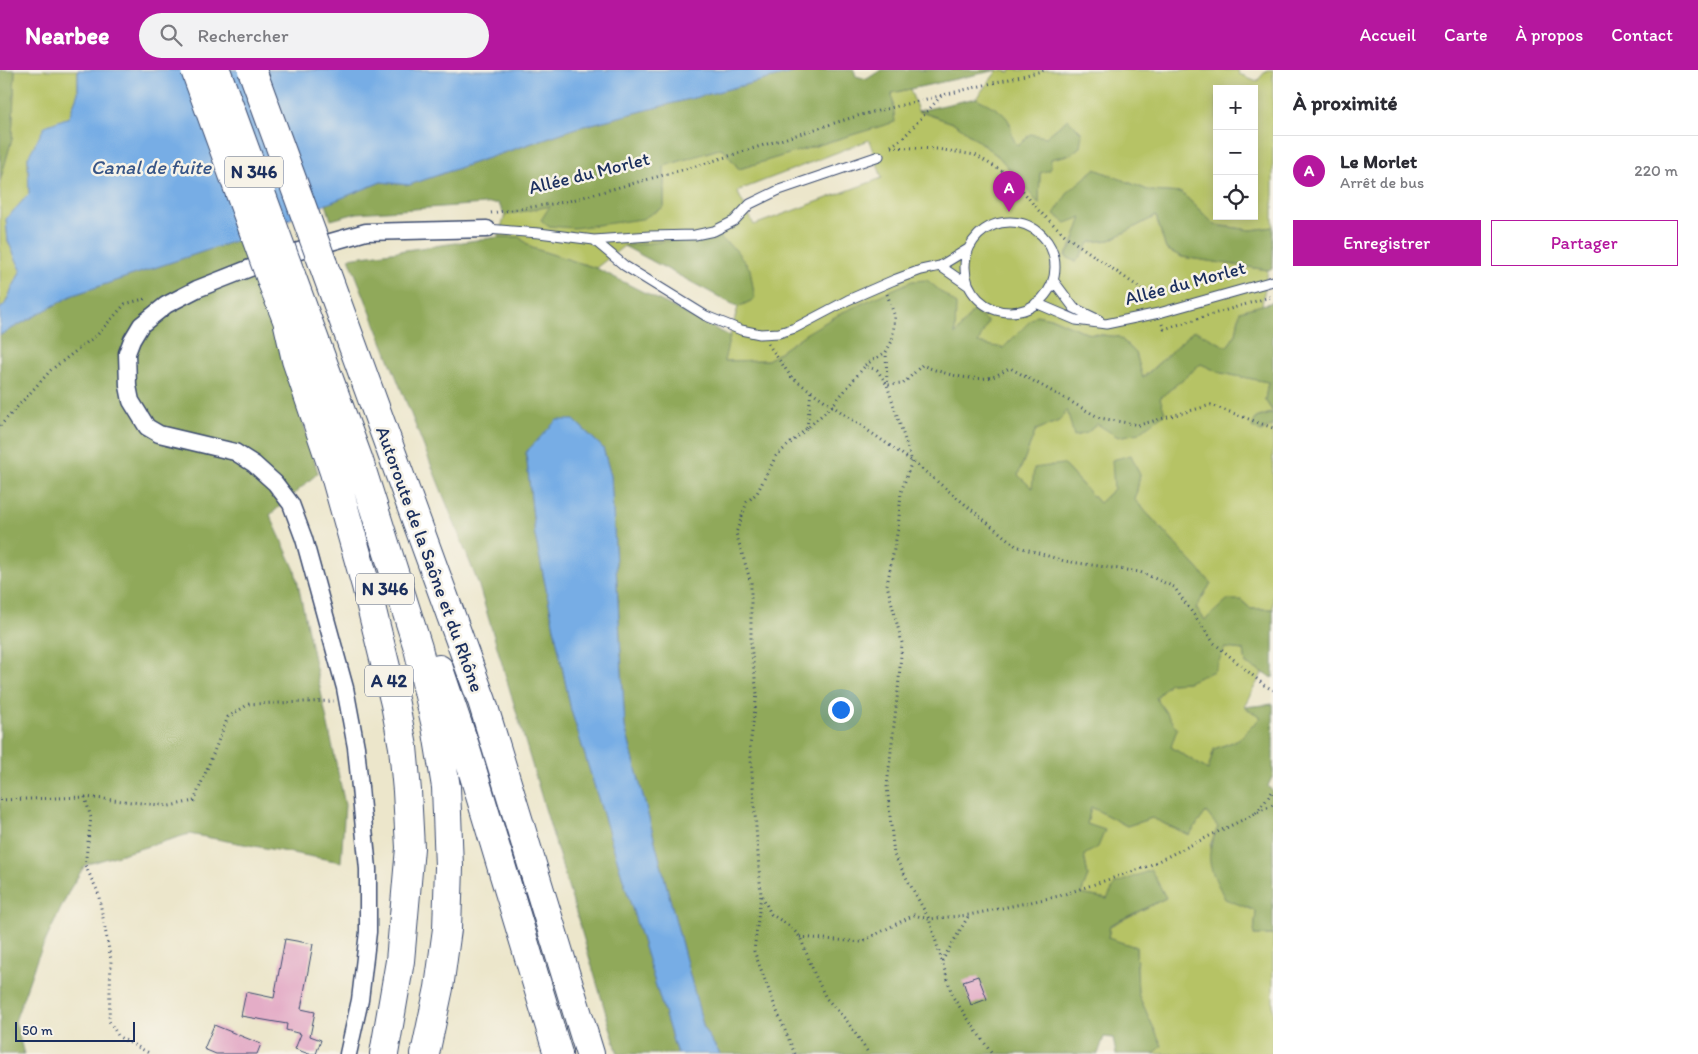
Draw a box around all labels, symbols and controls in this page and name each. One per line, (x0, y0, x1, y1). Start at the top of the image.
search box (139, 13, 489, 58)
text: Nearbee (25, 21, 109, 50)
icon: search (157, 21, 185, 49)
text: Rechercher (197, 24, 288, 47)
text: Accueil (1360, 24, 1416, 46)
text: Carte (1444, 24, 1487, 46)
text: À propos (1515, 24, 1583, 46)
text: Contact (1611, 24, 1673, 46)
map controls (1213, 85, 1258, 220)
button: + (1213, 85, 1258, 130)
text: À proximité (1293, 90, 1398, 115)
button: − (1213, 130, 1258, 175)
street label: Allée du Morlet (526, 147, 652, 199)
text: Le Morlet (1340, 150, 1417, 173)
water label: Canal de fuite (91, 155, 213, 179)
road number: N 346 (225, 156, 283, 188)
text: A (1304, 161, 1314, 180)
text: 220 m (1634, 161, 1678, 180)
pin: A (993, 171, 1025, 212)
text: Arrêt de bus (1340, 173, 1424, 192)
button: locate (1213, 175, 1258, 220)
button: Enregistrer (1293, 220, 1481, 266)
button: Partager (1491, 220, 1678, 266)
street label: Allée du Morlet (1122, 256, 1248, 310)
street label: Autoroute de la Saône et du Rhône (371, 423, 489, 695)
road number: N 346 (356, 574, 414, 604)
road number: A 42 (365, 666, 413, 696)
your location (828, 697, 854, 723)
scale bar (15, 1019, 135, 1042)
text: 50 m (22, 1022, 53, 1039)

